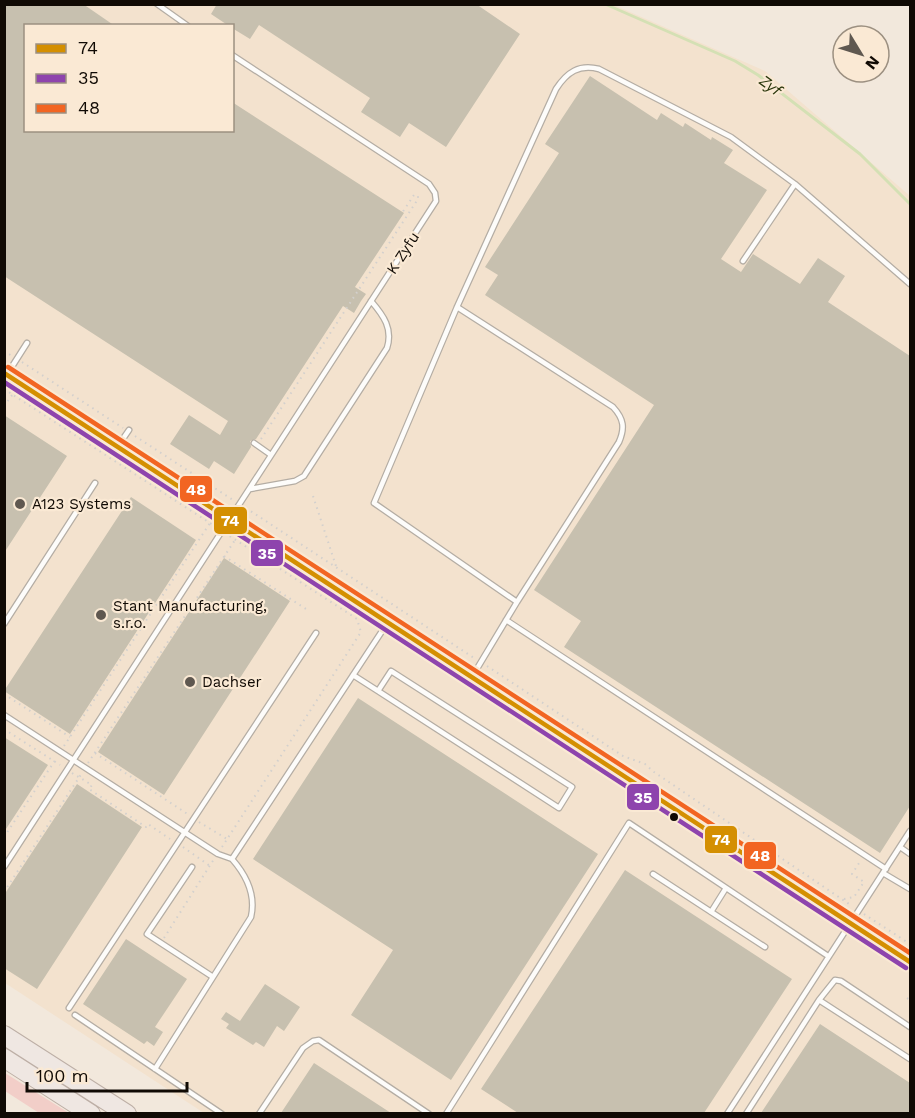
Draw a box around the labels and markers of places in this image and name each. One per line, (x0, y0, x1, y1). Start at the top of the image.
place label: A123 Systems (32, 495, 131, 513)
marker: A123 Systems (13, 497, 27, 511)
place label: Stant Manufacturing, s.r.o. (113, 597, 267, 632)
marker: Stant Manufacturing, s.r.o. (94, 608, 108, 622)
place label: Dachser (202, 673, 262, 691)
marker: Dachser (183, 675, 197, 689)
unlabelled marker (668, 811, 680, 823)

